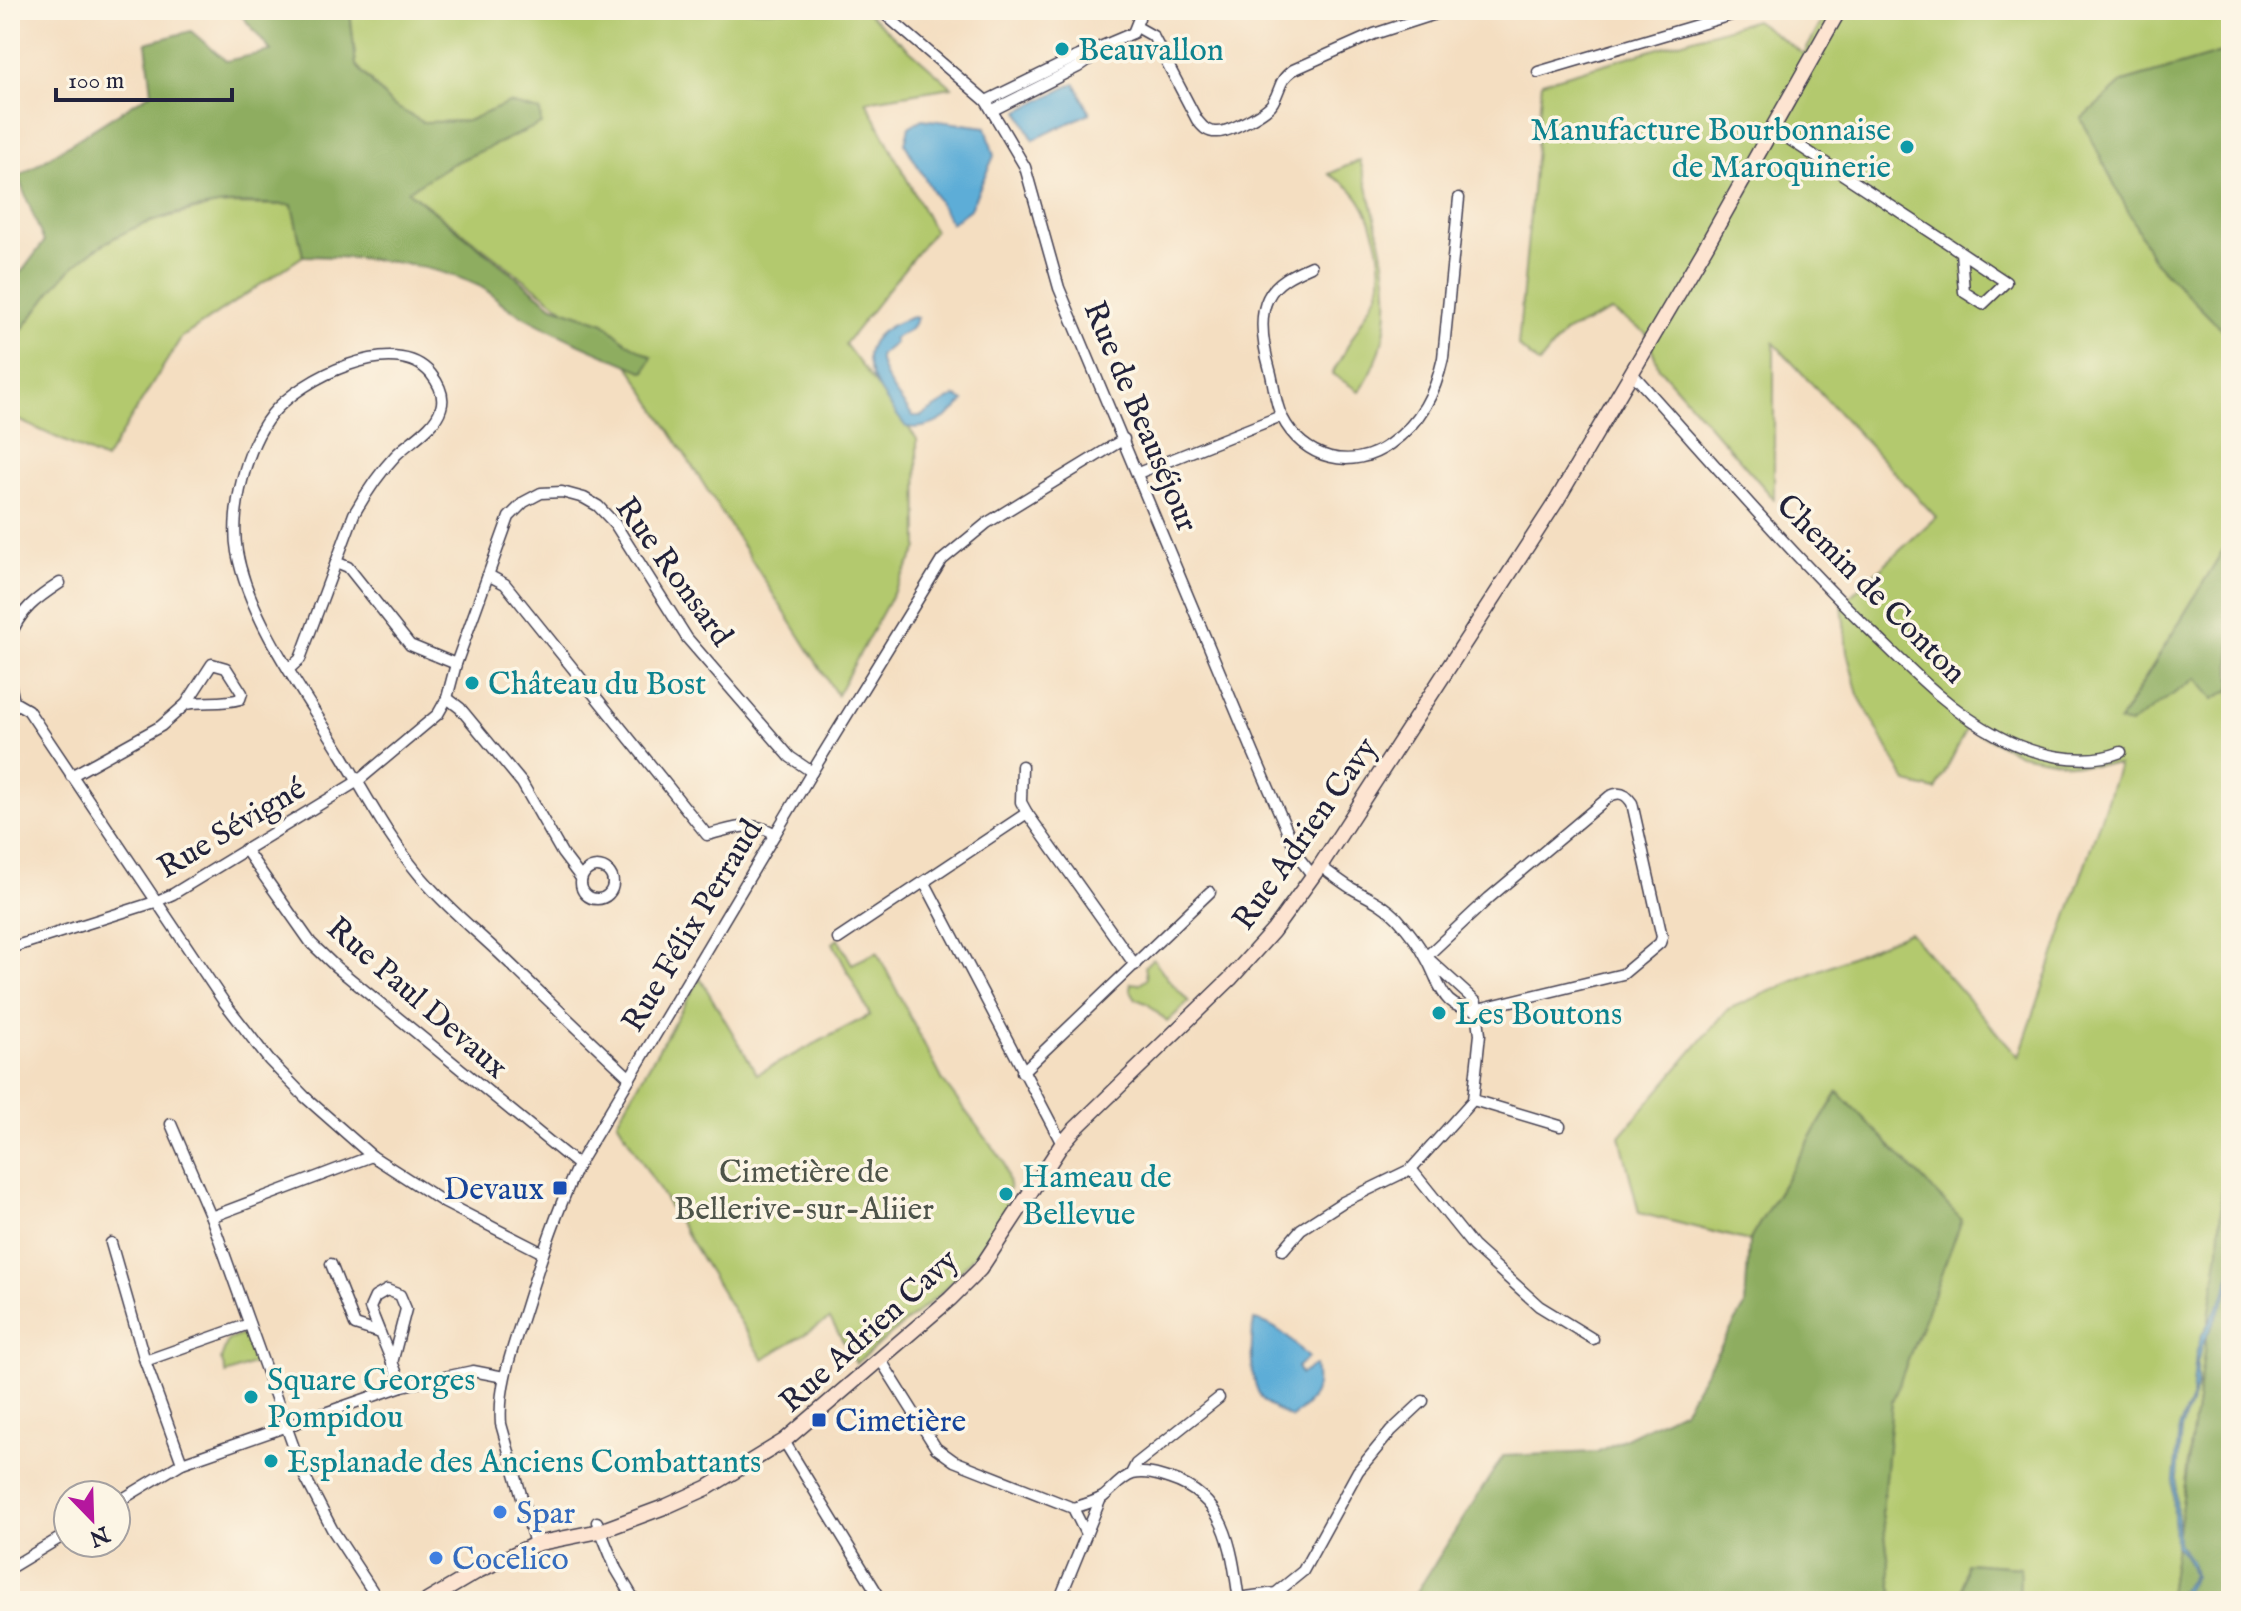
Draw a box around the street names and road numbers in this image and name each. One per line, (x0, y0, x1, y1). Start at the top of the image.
street label: Rue de Beauséjour (1073, 296, 1207, 539)
street label: Chemin de Conton (1766, 486, 1974, 694)
street label: Rue Ronsard (605, 490, 741, 656)
street label: Rue Adrien Cavy (1224, 730, 1388, 939)
street label: Rue Sévigné (151, 769, 314, 889)
street label: Rue Félix Perraud (614, 812, 773, 1040)
street label: Rue Paul Devaux (317, 909, 516, 1089)
street label: Rue Adrien Cavy (772, 1241, 968, 1423)

